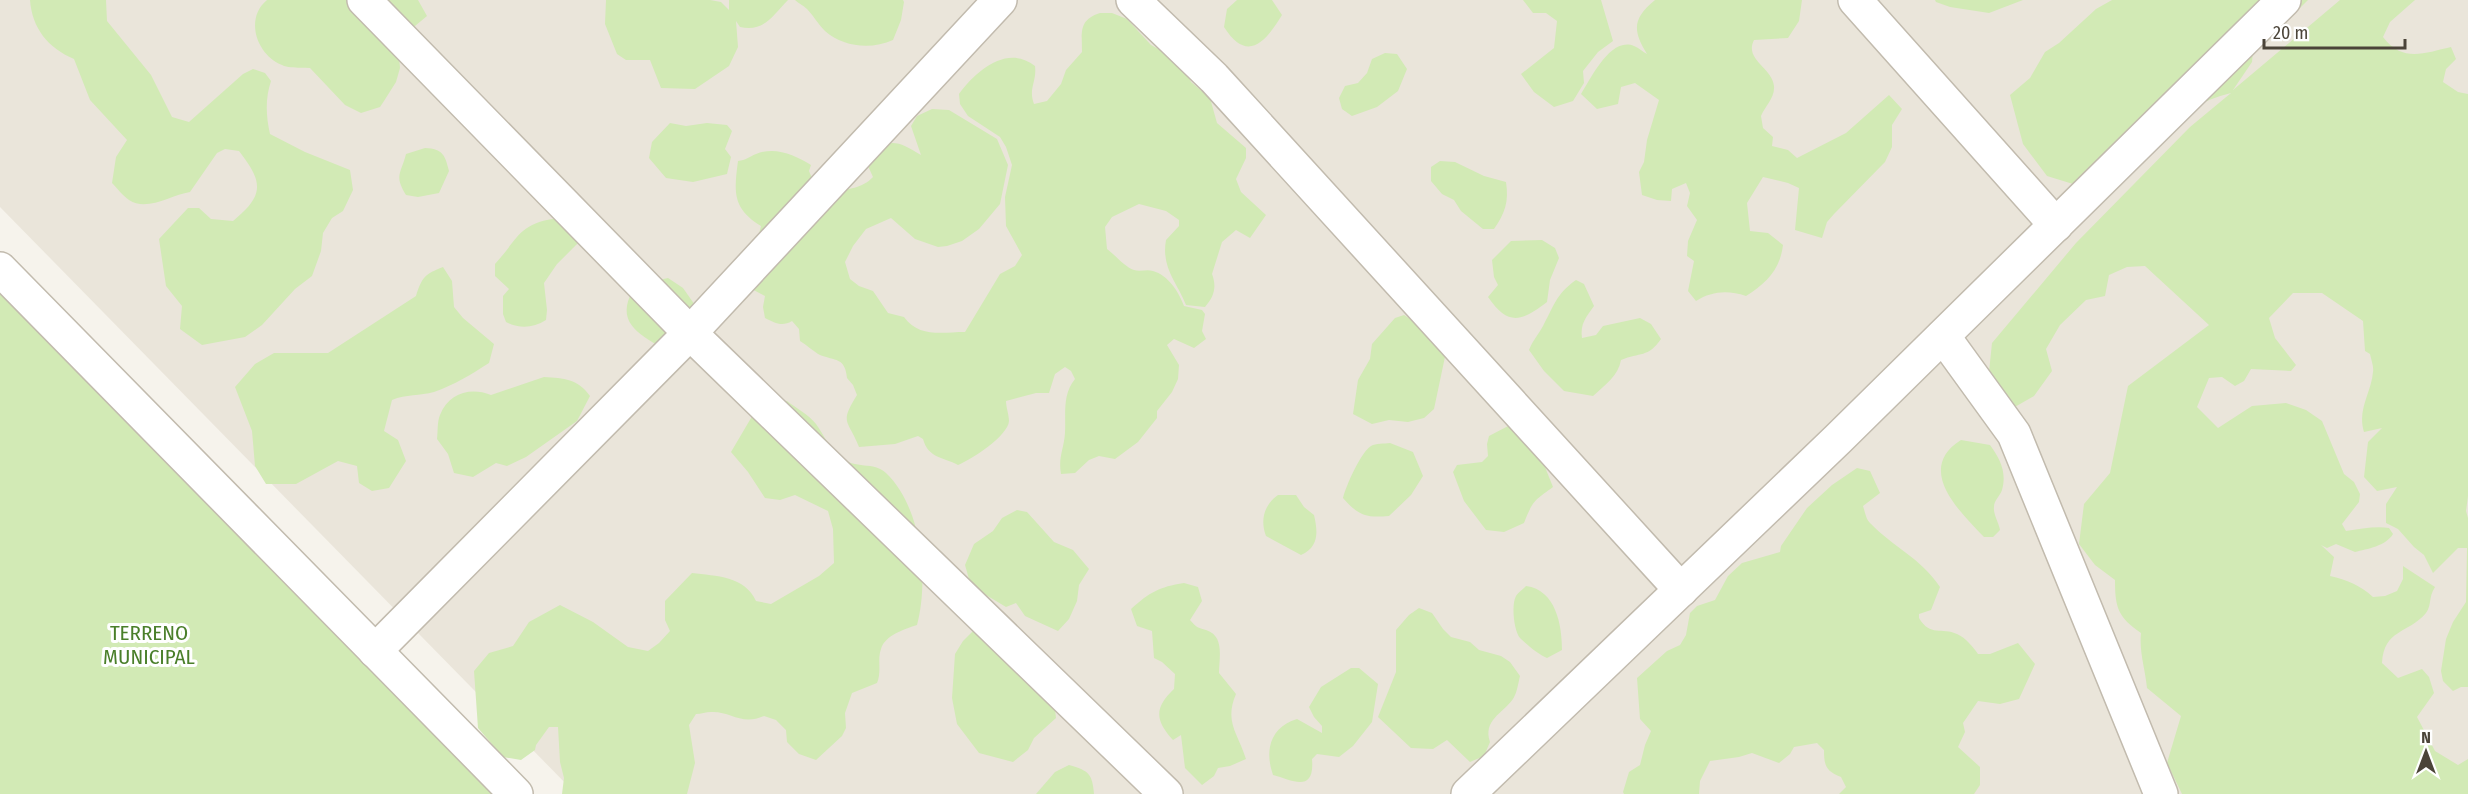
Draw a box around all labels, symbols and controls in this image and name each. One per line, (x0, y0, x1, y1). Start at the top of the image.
scale bar (2264, 12, 2405, 50)
text: 20 m (2273, 22, 2308, 44)
park label: TERRENO MUNICIPAL (103, 620, 196, 670)
north arrow (2396, 722, 2456, 782)
text: N (2421, 728, 2431, 747)

